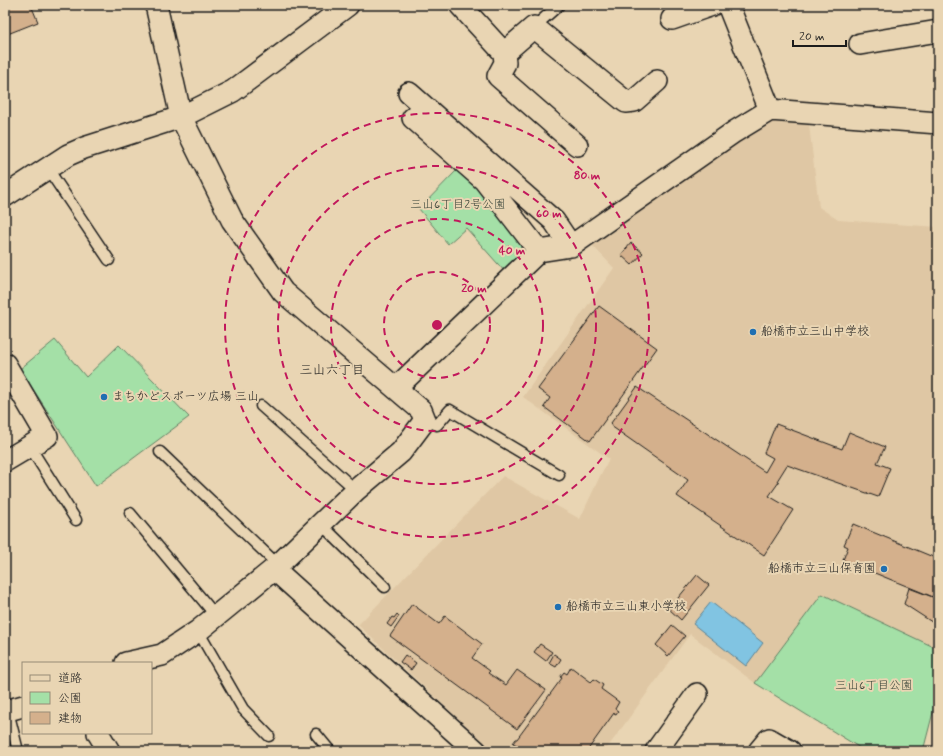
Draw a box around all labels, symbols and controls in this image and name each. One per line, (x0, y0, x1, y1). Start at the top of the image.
scale bar (793, 22, 846, 48)
text: 20 m (799, 29, 825, 45)
text: 80 m (574, 168, 601, 184)
park label: 三山6丁目2号公園 (410, 197, 506, 213)
text: 60 m (536, 206, 562, 222)
text: 40 m (499, 243, 526, 259)
text: 20 m (461, 281, 487, 297)
centre of rings (430, 318, 444, 332)
place label: 船橋市立三山中学校 (761, 324, 869, 340)
marker: 船橋市立三山中学校 (748, 327, 758, 337)
district label: 三山六丁目 (299, 362, 365, 379)
place label: まちかどスポーツ広場 三山 (112, 389, 259, 405)
marker: まちかどスポーツ広場 三山 (99, 392, 109, 402)
place label: 船橋市立三山保育園 (768, 561, 876, 577)
marker: 船橋市立三山保育園 (879, 564, 889, 574)
place label: 船橋市立三山東小学校 (566, 599, 686, 615)
marker: 船橋市立三山東小学校 (553, 602, 563, 612)
legend (22, 662, 152, 734)
text: 道路 (58, 671, 82, 687)
park label: 三山6丁目公園 (835, 678, 913, 694)
text: 公園 (58, 691, 82, 707)
text: 建物 (58, 711, 82, 727)

